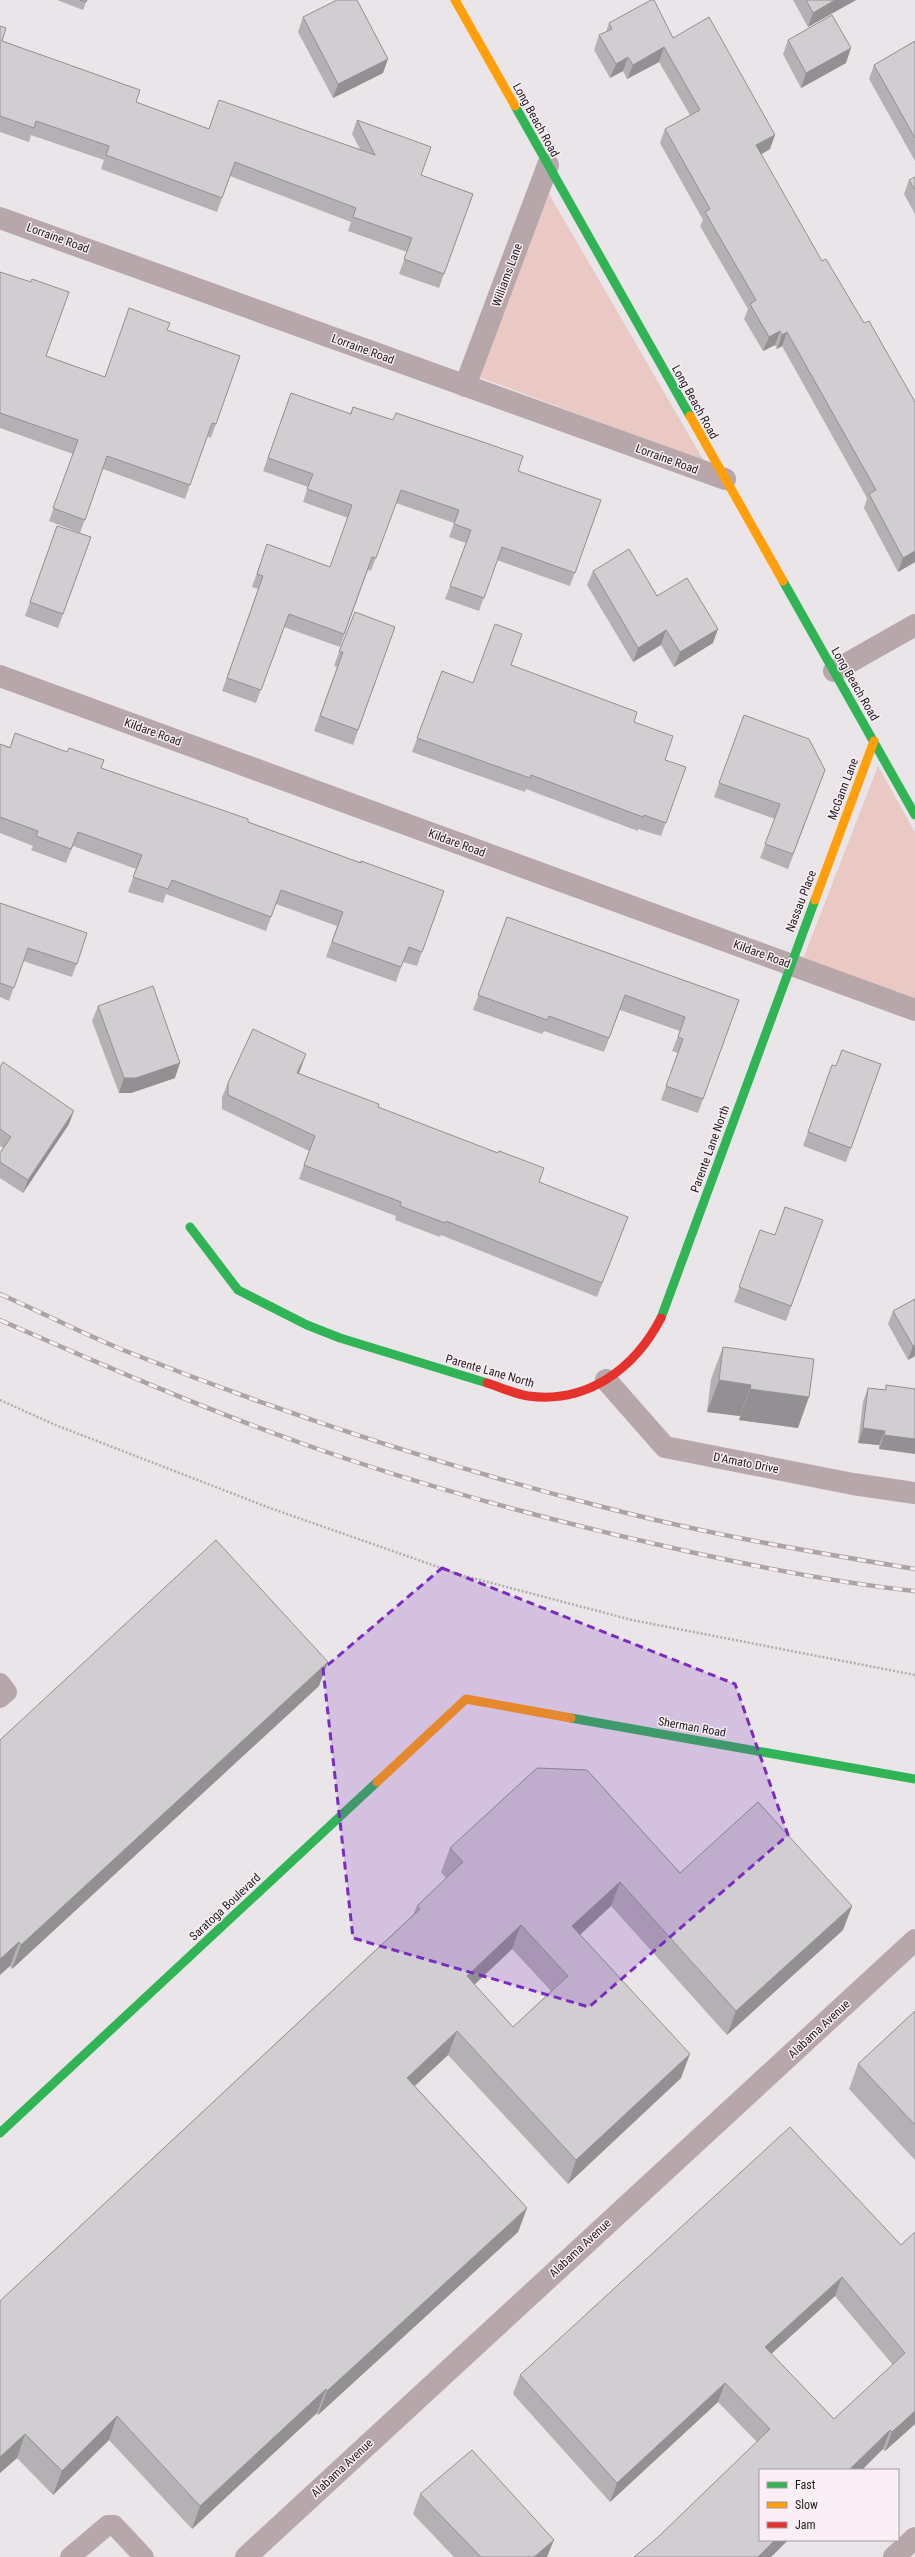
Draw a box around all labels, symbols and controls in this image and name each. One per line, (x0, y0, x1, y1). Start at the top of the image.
street label: Long Beach Road (510, 81, 562, 159)
street label: Lorraine Road (25, 220, 91, 256)
street label: Williams Lane (489, 241, 525, 308)
street label: Lorraine Road (330, 331, 396, 367)
street label: Long Beach Road (669, 363, 721, 441)
street label: Lorraine Road (634, 441, 700, 477)
street label: Long Beach Road (828, 645, 882, 723)
street label: Kildare Road (123, 715, 184, 749)
street label: McGann Lane (825, 756, 861, 822)
street label: Kildare Road (427, 826, 488, 860)
street label: Nassau Place (783, 868, 819, 934)
street label: Kildare Road (732, 937, 793, 971)
street label: Parente Lane North (688, 1103, 732, 1194)
street label: Parente Lane North (444, 1352, 536, 1390)
street label: D'Amato Drive (712, 1450, 780, 1476)
street label: Sherman Road (657, 1714, 727, 1740)
street label: Saratoga Boulevard (187, 1870, 263, 1943)
street label: Alabama Avenue (785, 1997, 853, 2061)
street label: Alabama Avenue (546, 2216, 614, 2280)
street label: Alabama Avenue (308, 2436, 376, 2500)
legend (759, 2469, 899, 2541)
text: Fast (795, 2478, 816, 2492)
text: Slow (795, 2498, 818, 2512)
text: Jam (795, 2518, 816, 2532)

